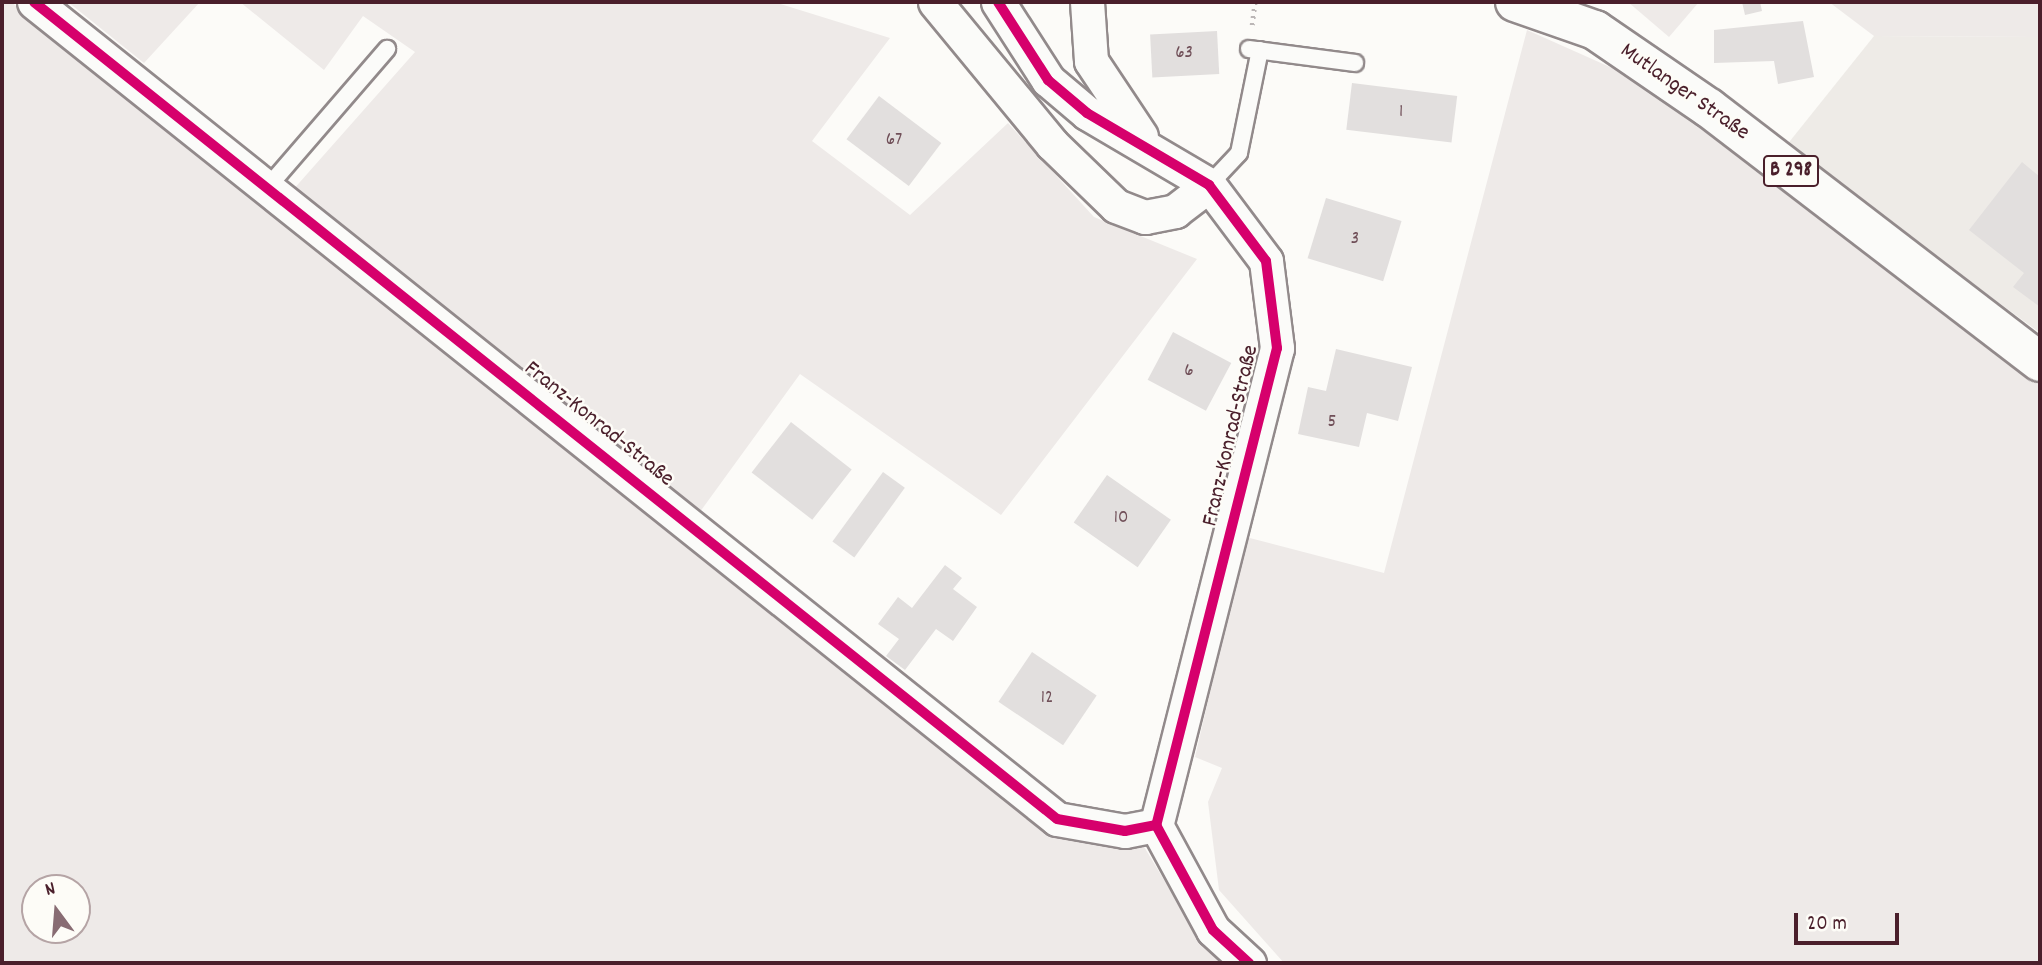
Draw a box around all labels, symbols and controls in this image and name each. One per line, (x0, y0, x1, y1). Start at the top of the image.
street label: Mutlanger Straße (1614, 38, 1754, 148)
house number: 63 (1175, 43, 1193, 65)
house number: 1 (1399, 102, 1403, 124)
house number: 67 (886, 130, 902, 152)
road number: B 298 (1763, 154, 1819, 188)
house number: 3 (1351, 229, 1359, 251)
street label: Franz-Konrad-Straße (1198, 343, 1266, 529)
street label: Franz-Konrad-Straße (517, 356, 679, 494)
house number: 6 (1184, 361, 1194, 383)
house number: 5 (1328, 412, 1336, 434)
house number: 10 (1114, 508, 1128, 530)
house number: 12 (1041, 688, 1053, 710)
north arrow (21, 874, 91, 944)
text: N (42, 876, 59, 905)
scale bar (1797, 898, 1902, 942)
text: 20 m (1807, 910, 1847, 940)

